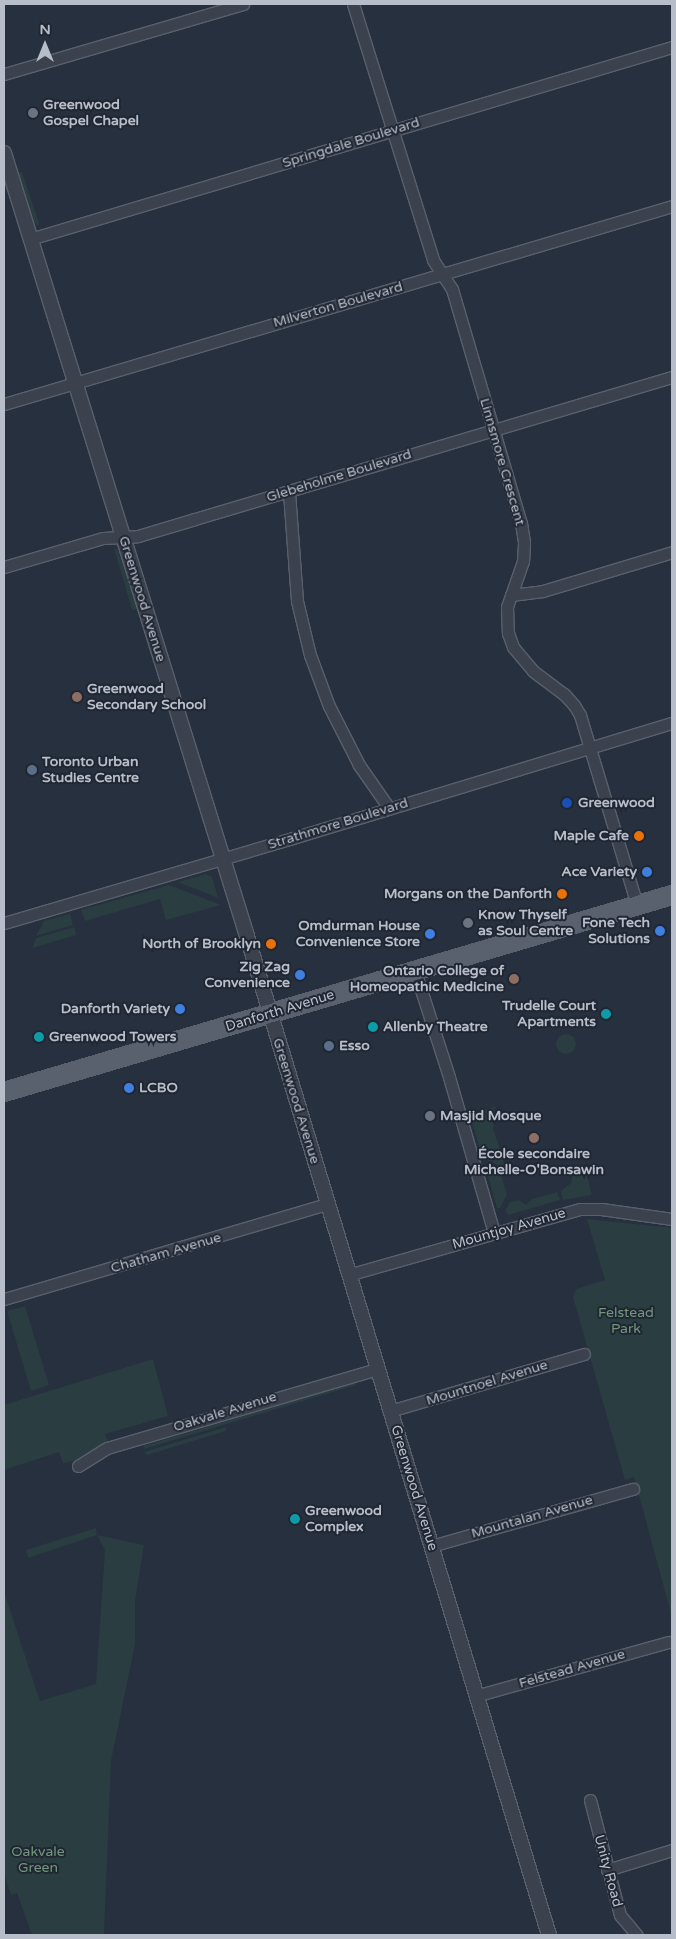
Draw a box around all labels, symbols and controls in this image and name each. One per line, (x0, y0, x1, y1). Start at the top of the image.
north arrow (20, 20, 70, 70)
text: N (39, 21, 51, 38)
place label: Greenwood Gospel Chapel (43, 97, 139, 130)
marker: Greenwood Gospel Chapel (27, 107, 39, 119)
street label: Springdale Boulevard (280, 114, 422, 172)
street label: Milverton Boulevard (271, 278, 405, 332)
street label: Linnsmore Crescent (476, 396, 528, 528)
street label: Glebeholme Boulevard (264, 446, 414, 506)
street label: Greenwood Avenue (115, 534, 169, 664)
place label: Greenwood Secondary School (87, 681, 206, 714)
marker: Greenwood Secondary School (71, 691, 83, 703)
place label: Toronto Urban Studies Centre (42, 754, 139, 786)
marker: Toronto Urban Studies Centre (26, 764, 38, 776)
street label: Strathmore Boulevard (266, 795, 410, 853)
place label: Greenwood (578, 795, 655, 811)
marker: Greenwood (560, 796, 574, 810)
place label: Maple Cafe (553, 828, 629, 844)
marker: Maple Cafe (633, 830, 645, 842)
place label: Ace Variety (561, 864, 637, 880)
marker: Ace Variety (641, 866, 653, 878)
place label: Morgans on the Danforth (384, 886, 552, 902)
marker: Morgans on the Danforth (556, 888, 568, 900)
place label: Know Thyself as Soul Centre (478, 907, 573, 940)
place label: Fone Tech Solutions (582, 915, 650, 948)
marker: Know Thyself as Soul Centre (462, 917, 474, 929)
place label: Omdurman House Convenience Store (296, 918, 420, 950)
marker: Fone Tech Solutions (654, 925, 666, 937)
marker: Omdurman House Convenience Store (424, 928, 436, 940)
place label: North of Brooklyn (142, 936, 261, 952)
marker: North of Brooklyn (265, 938, 277, 950)
place label: Zig Zag Convenience (205, 959, 290, 992)
place label: Ontario College of Homeopathic Medicine (350, 963, 504, 996)
marker: Zig Zag Convenience (294, 969, 306, 981)
marker: Ontario College of Homeopathic Medicine (508, 973, 520, 985)
street label: Danforth Avenue (224, 986, 336, 1036)
place label: Trudelle Court Apartments (502, 998, 596, 1030)
place label: Danforth Variety (61, 1001, 170, 1017)
marker: Danforth Variety (174, 1003, 186, 1015)
marker: Trudelle Court Apartments (600, 1008, 612, 1020)
place label: Allenby Theatre (383, 1019, 488, 1035)
marker: Allenby Theatre (367, 1021, 379, 1033)
place label: Greenwood Towers (49, 1029, 177, 1045)
marker: Greenwood Towers (33, 1031, 45, 1043)
street label: Greenwood Avenue (269, 1036, 323, 1166)
place label: Esso (339, 1038, 370, 1054)
marker: Esso (323, 1040, 335, 1052)
place label: LCBO (139, 1080, 178, 1096)
marker: LCBO (123, 1082, 135, 1094)
place label: Masjid Mosque (440, 1108, 541, 1124)
marker: Masjid Mosque (424, 1110, 436, 1122)
marker: École secondaire Michelle-O'Bonsawin (528, 1132, 540, 1144)
place label: École secondaire Michelle-O'Bonsawin (464, 1146, 604, 1178)
street label: Mountjoy Avenue (450, 1205, 568, 1253)
street label: Chatham Avenue (109, 1229, 223, 1277)
park label: Felstead Park (598, 1305, 654, 1338)
street label: Mountnoel Avenue (424, 1357, 550, 1409)
street label: Oakvale Avenue (171, 1388, 279, 1436)
street label: Greenwood Avenue (387, 1423, 441, 1553)
street label: Mountalan Avenue (469, 1492, 595, 1542)
place label: Greenwood Complex (305, 1503, 382, 1535)
marker: Greenwood Complex (289, 1513, 301, 1525)
street label: Felstead Avenue (517, 1646, 627, 1692)
street label: Unity Road (590, 1833, 626, 1909)
park label: Oakvale Green (11, 1844, 65, 1876)

